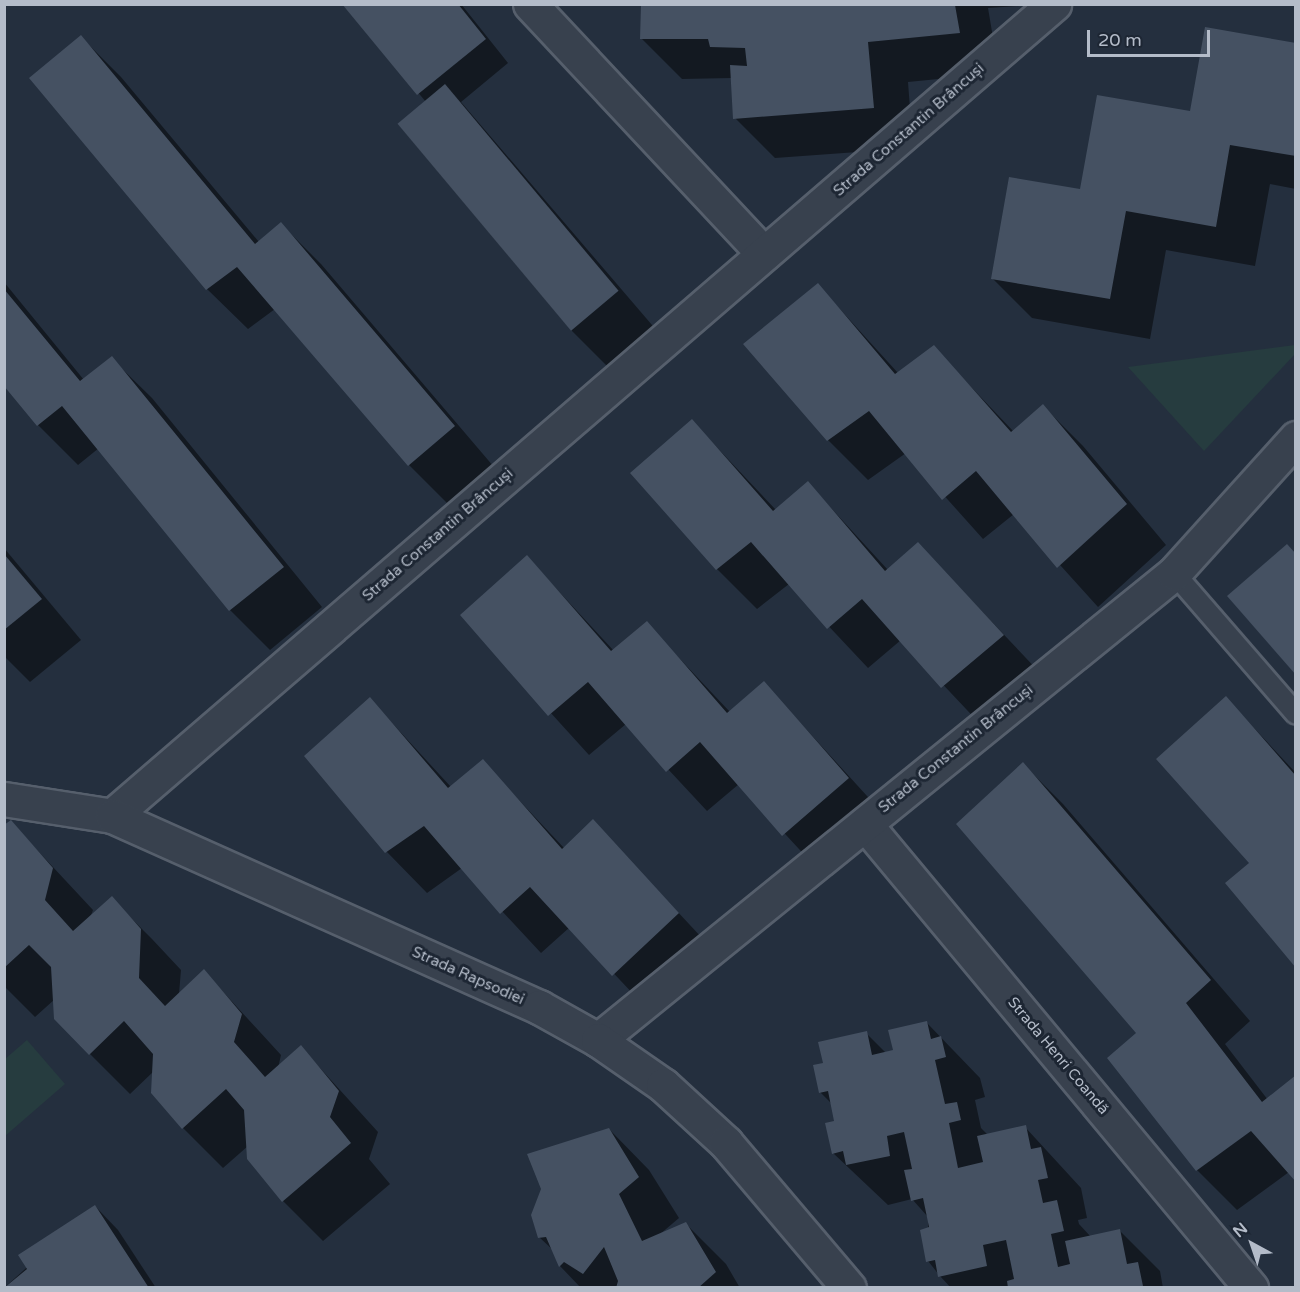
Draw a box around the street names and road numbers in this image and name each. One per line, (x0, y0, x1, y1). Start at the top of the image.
street label: Strada Constantin Brâncuși (830, 60, 988, 200)
street label: Strada Constantin Brâncuși (359, 465, 517, 605)
street label: Strada Constantin Brâncuși (875, 681, 1037, 817)
street label: Strada Rapsodiei (409, 943, 527, 1009)
street label: Strada Henri Coandă (1004, 994, 1112, 1118)

